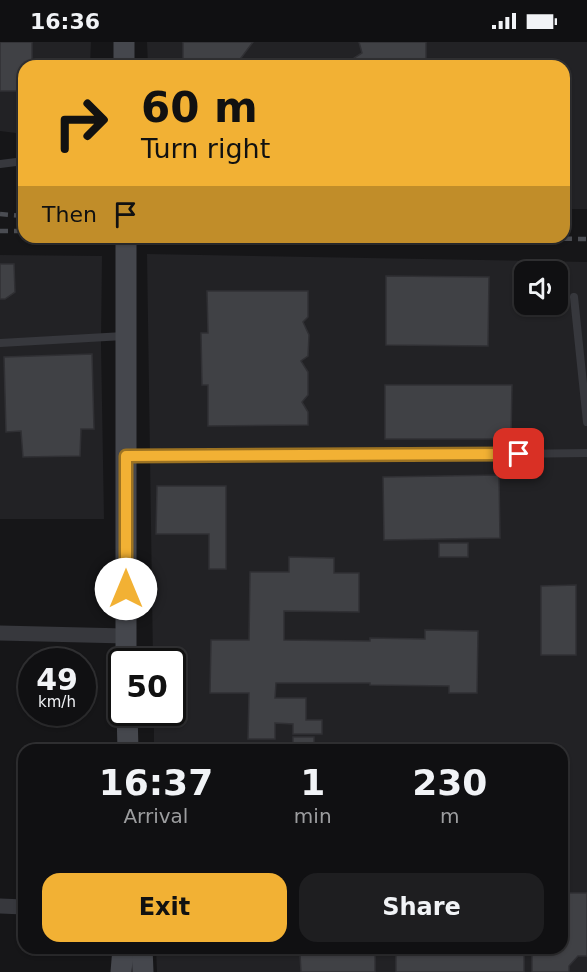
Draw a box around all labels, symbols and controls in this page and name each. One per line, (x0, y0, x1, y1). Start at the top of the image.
text: 16:36 (30, 9, 100, 34)
text: 60 m (141, 83, 258, 132)
icon: right (42, 84, 120, 162)
text: Turn right (141, 133, 270, 164)
icon: arrive (109, 198, 142, 231)
text: Then (42, 202, 97, 227)
map controls (514, 261, 568, 315)
button: sound (514, 261, 568, 315)
pin (493, 428, 544, 479)
icon: arrive (502, 437, 535, 470)
position arrow (94, 557, 158, 621)
speed limit sign: 50 (108, 648, 186, 726)
text: 49 (36, 662, 78, 697)
text: km/h (38, 693, 76, 711)
text: 16:37 (99, 762, 213, 803)
text: 1 (300, 762, 325, 803)
text: 230 (412, 762, 487, 803)
text: Arrival (123, 804, 188, 828)
text: min (294, 804, 332, 828)
text: m (440, 804, 460, 828)
button: Exit (42, 873, 287, 942)
button: Share (299, 873, 544, 942)

